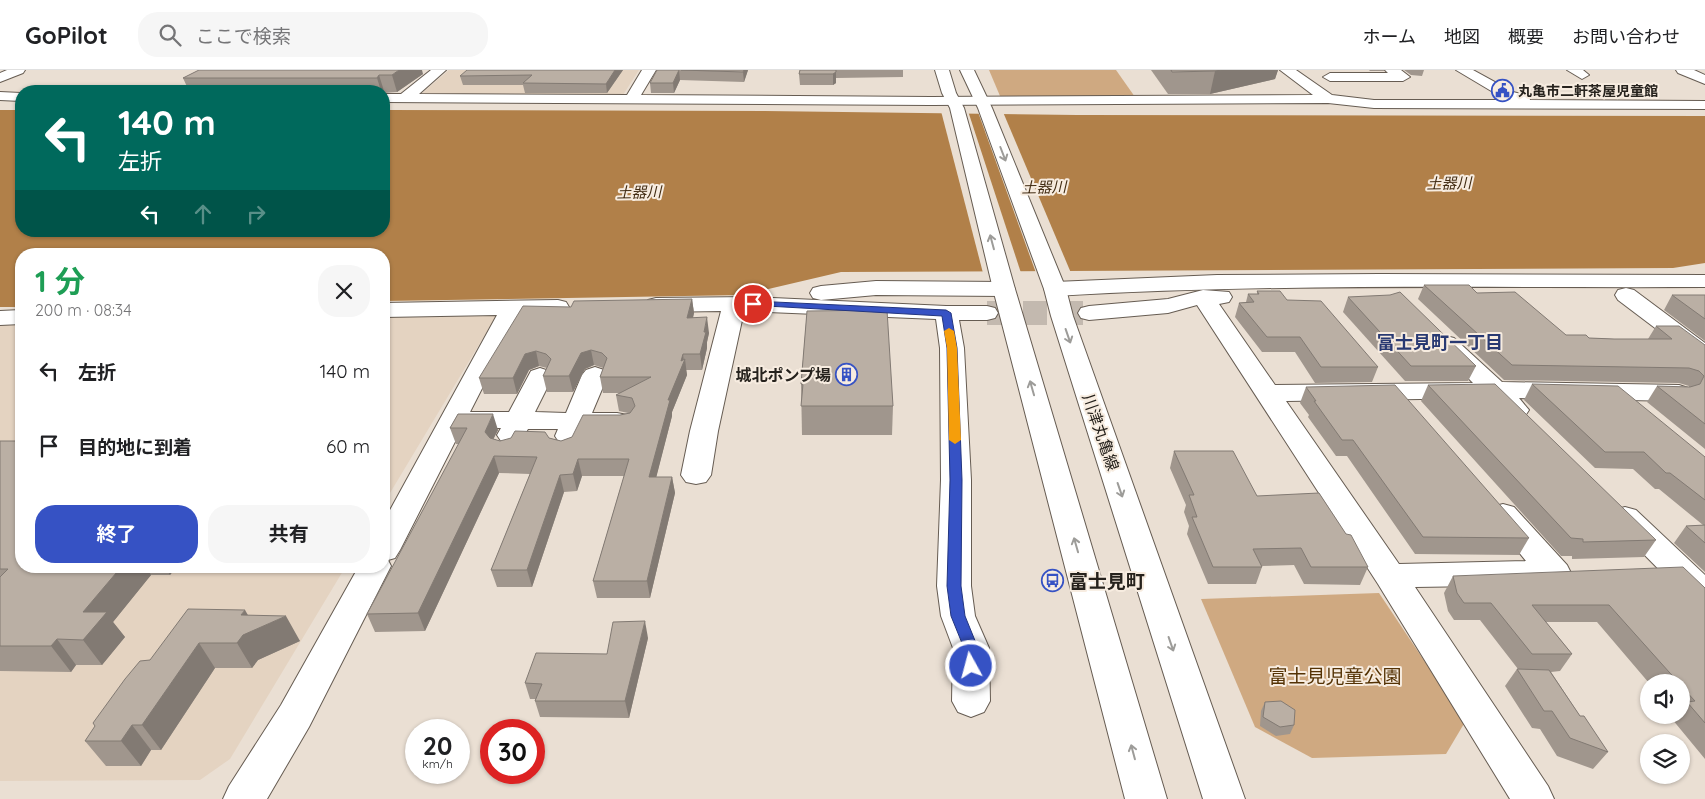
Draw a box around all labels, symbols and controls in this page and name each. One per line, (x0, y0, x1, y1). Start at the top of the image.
search box (138, 12, 488, 57)
text: GoPilot (25, 20, 108, 50)
icon: search (156, 21, 184, 49)
text: ここで検索 (196, 24, 291, 48)
text: ホーム (1363, 25, 1416, 48)
text: 地図 (1444, 25, 1480, 48)
text: 概要 (1508, 25, 1544, 48)
text: お問い合わせ (1572, 25, 1680, 48)
public building icon: 丸亀市二軒茶屋児童館 (1490, 79, 1514, 103)
place label: 丸亀市二軒茶屋児童館 (1518, 82, 1658, 100)
text: 140 m (118, 100, 216, 144)
icon: left (35, 105, 100, 170)
one-way arrow (999, 145, 1008, 161)
text: 左折 (118, 147, 162, 175)
water label: 土器川 (1426, 173, 1474, 193)
water label: 土器川 (1021, 177, 1069, 197)
water label: 土器川 (616, 182, 664, 202)
icon: left (136, 200, 164, 228)
icon: ahead (189, 200, 217, 228)
icon: right (242, 200, 270, 228)
one-way arrow (986, 235, 996, 251)
text: 1 分 (35, 262, 85, 300)
button: close (318, 265, 370, 317)
pin (732, 283, 774, 325)
icon: arrive (739, 290, 767, 318)
text: 200 m · 08:34 (35, 300, 132, 320)
one-way arrow (1064, 327, 1073, 343)
district label: 富士見町一丁目 (1377, 331, 1503, 354)
icon: left (35, 357, 63, 385)
text: 140 m (319, 359, 370, 383)
text: 左折 (78, 360, 116, 384)
building icon: 城北ポンプ場 (835, 363, 859, 387)
place label: 城北ポンプ場 (735, 365, 831, 385)
one-way arrow (1026, 381, 1036, 397)
street label: 川津丸亀線 (1079, 391, 1123, 473)
icon: arrive (35, 432, 63, 460)
text: 60 m (326, 434, 370, 458)
text: 目的地に到着 (78, 435, 192, 459)
one-way arrow (1116, 481, 1125, 497)
button: 終了 (35, 505, 198, 563)
button: 共有 (208, 505, 370, 563)
one-way arrow (1071, 537, 1080, 553)
bus stop icon: 富士見町 (1041, 569, 1065, 593)
place label: 富士見町 (1069, 569, 1145, 593)
one-way arrow (1167, 635, 1177, 651)
position arrow (944, 639, 996, 691)
park label: 富士見児童公園 (1268, 664, 1402, 688)
map controls (1640, 674, 1690, 784)
button: sound (1640, 674, 1690, 724)
speed limit sign: 30 (480, 719, 545, 784)
text: 20 (423, 730, 452, 761)
button: layers (1640, 734, 1690, 784)
one-way arrow (1128, 744, 1137, 760)
text: km/h (422, 756, 453, 771)

